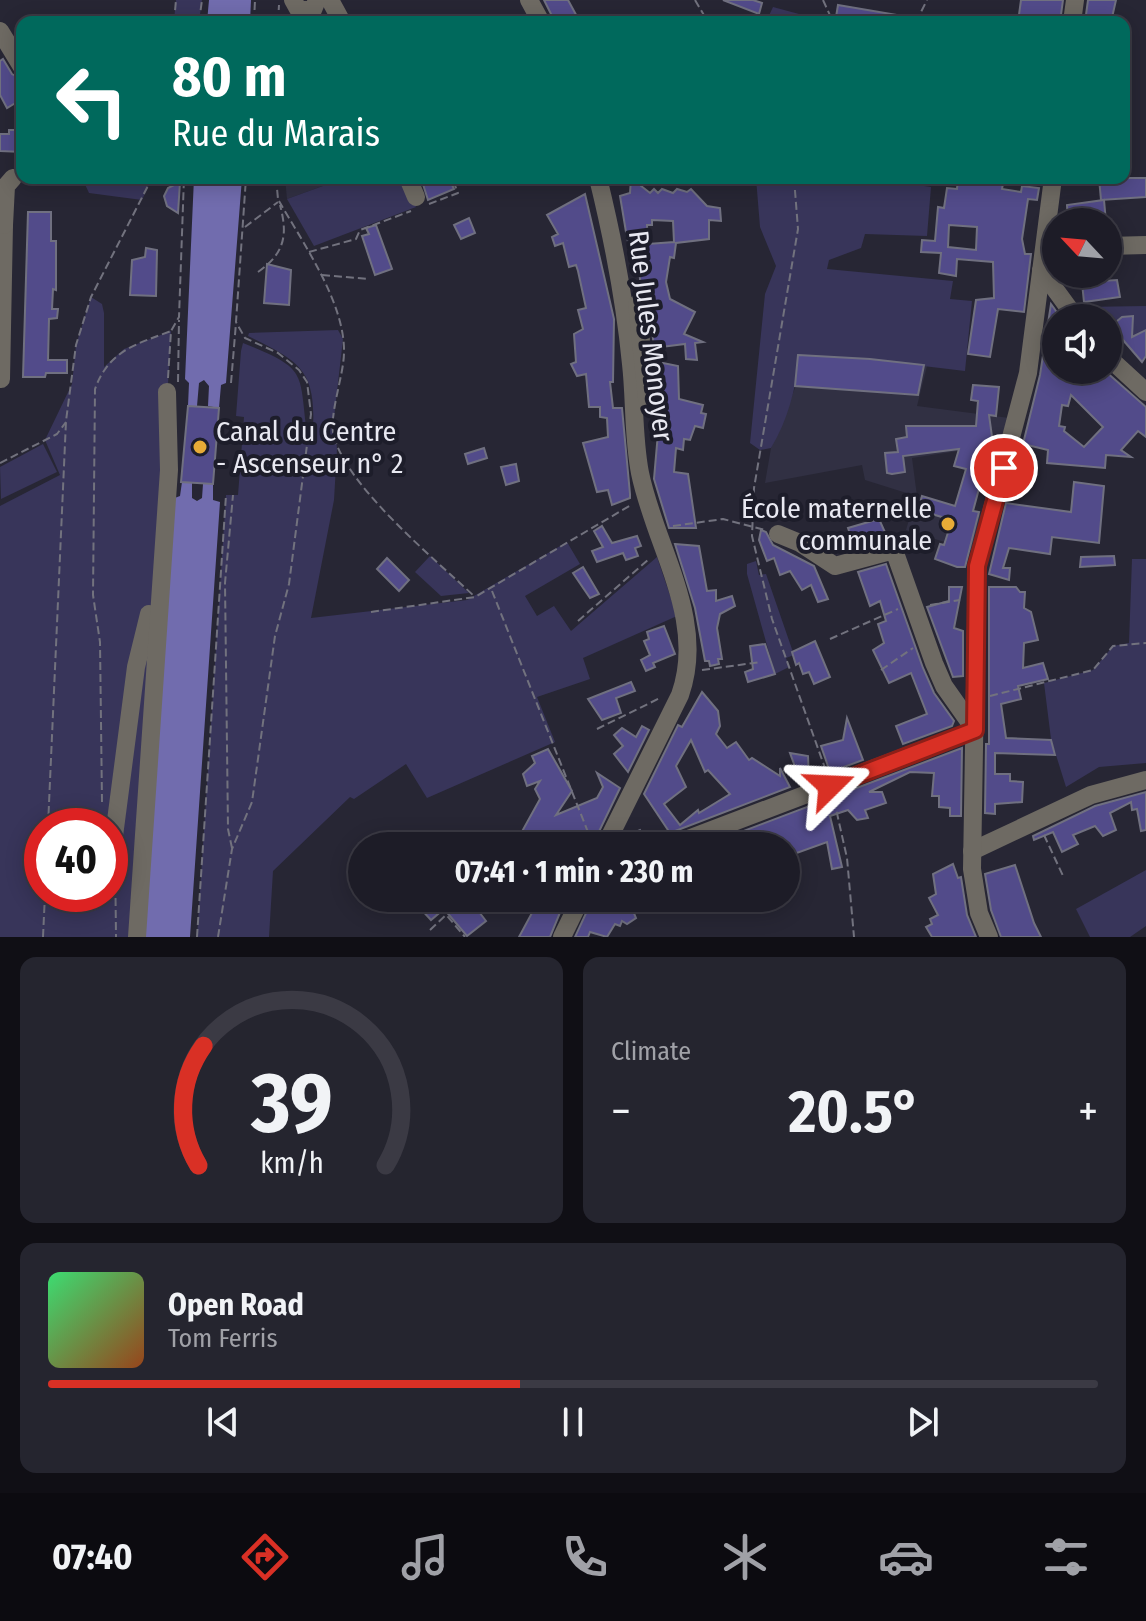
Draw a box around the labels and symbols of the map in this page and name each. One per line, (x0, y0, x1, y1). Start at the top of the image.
north arrow (1042, 208, 1122, 288)
street label: Rue Jules Monoyer (622, 229, 680, 444)
place label: Canal du Centre - Ascenseur n° 2 (216, 415, 403, 480)
pin (970, 434, 1038, 502)
marker: Canal du Centre - Ascenseur n° 2 (191, 438, 209, 456)
place label: École maternelle communale (741, 492, 932, 557)
marker: École maternelle communale (939, 515, 957, 533)
position arrow (788, 744, 872, 828)
speed limit sign: 40 (24, 808, 128, 912)

